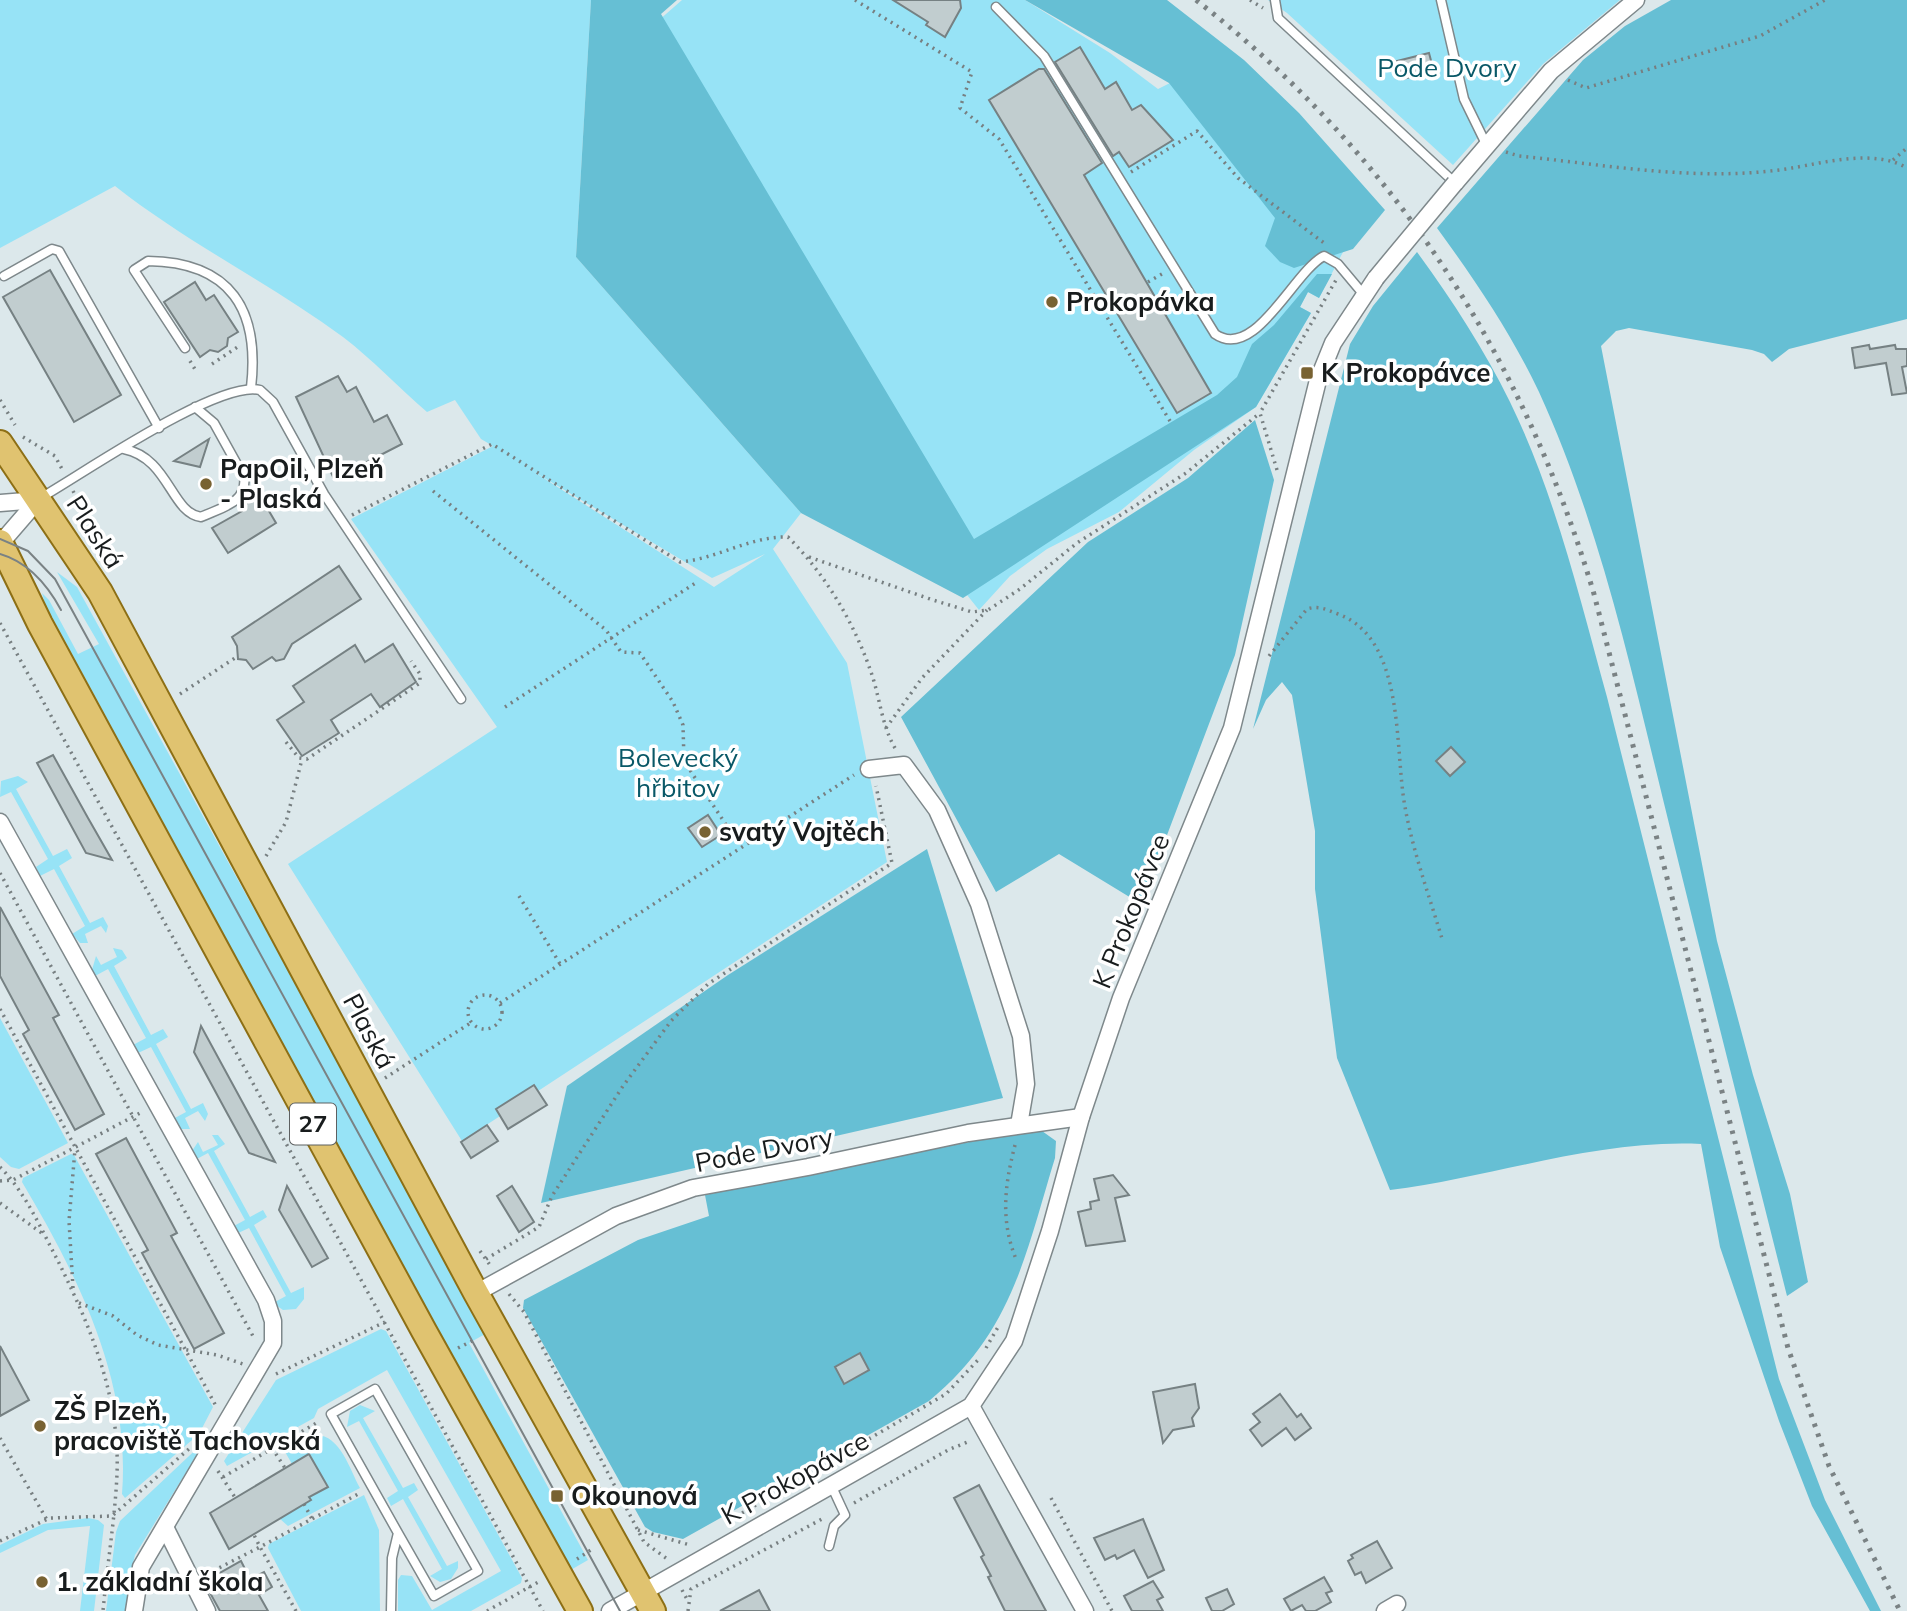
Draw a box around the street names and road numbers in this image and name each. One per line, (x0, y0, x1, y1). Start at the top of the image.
street label: Plaská (60, 489, 131, 575)
street label: K Prokopávce (1085, 829, 1176, 993)
street label: Plaská (336, 987, 403, 1074)
road number: 27 (290, 1104, 336, 1144)
street label: Pode Dvory (692, 1120, 836, 1179)
street label: K Prokopávce (715, 1423, 874, 1532)

